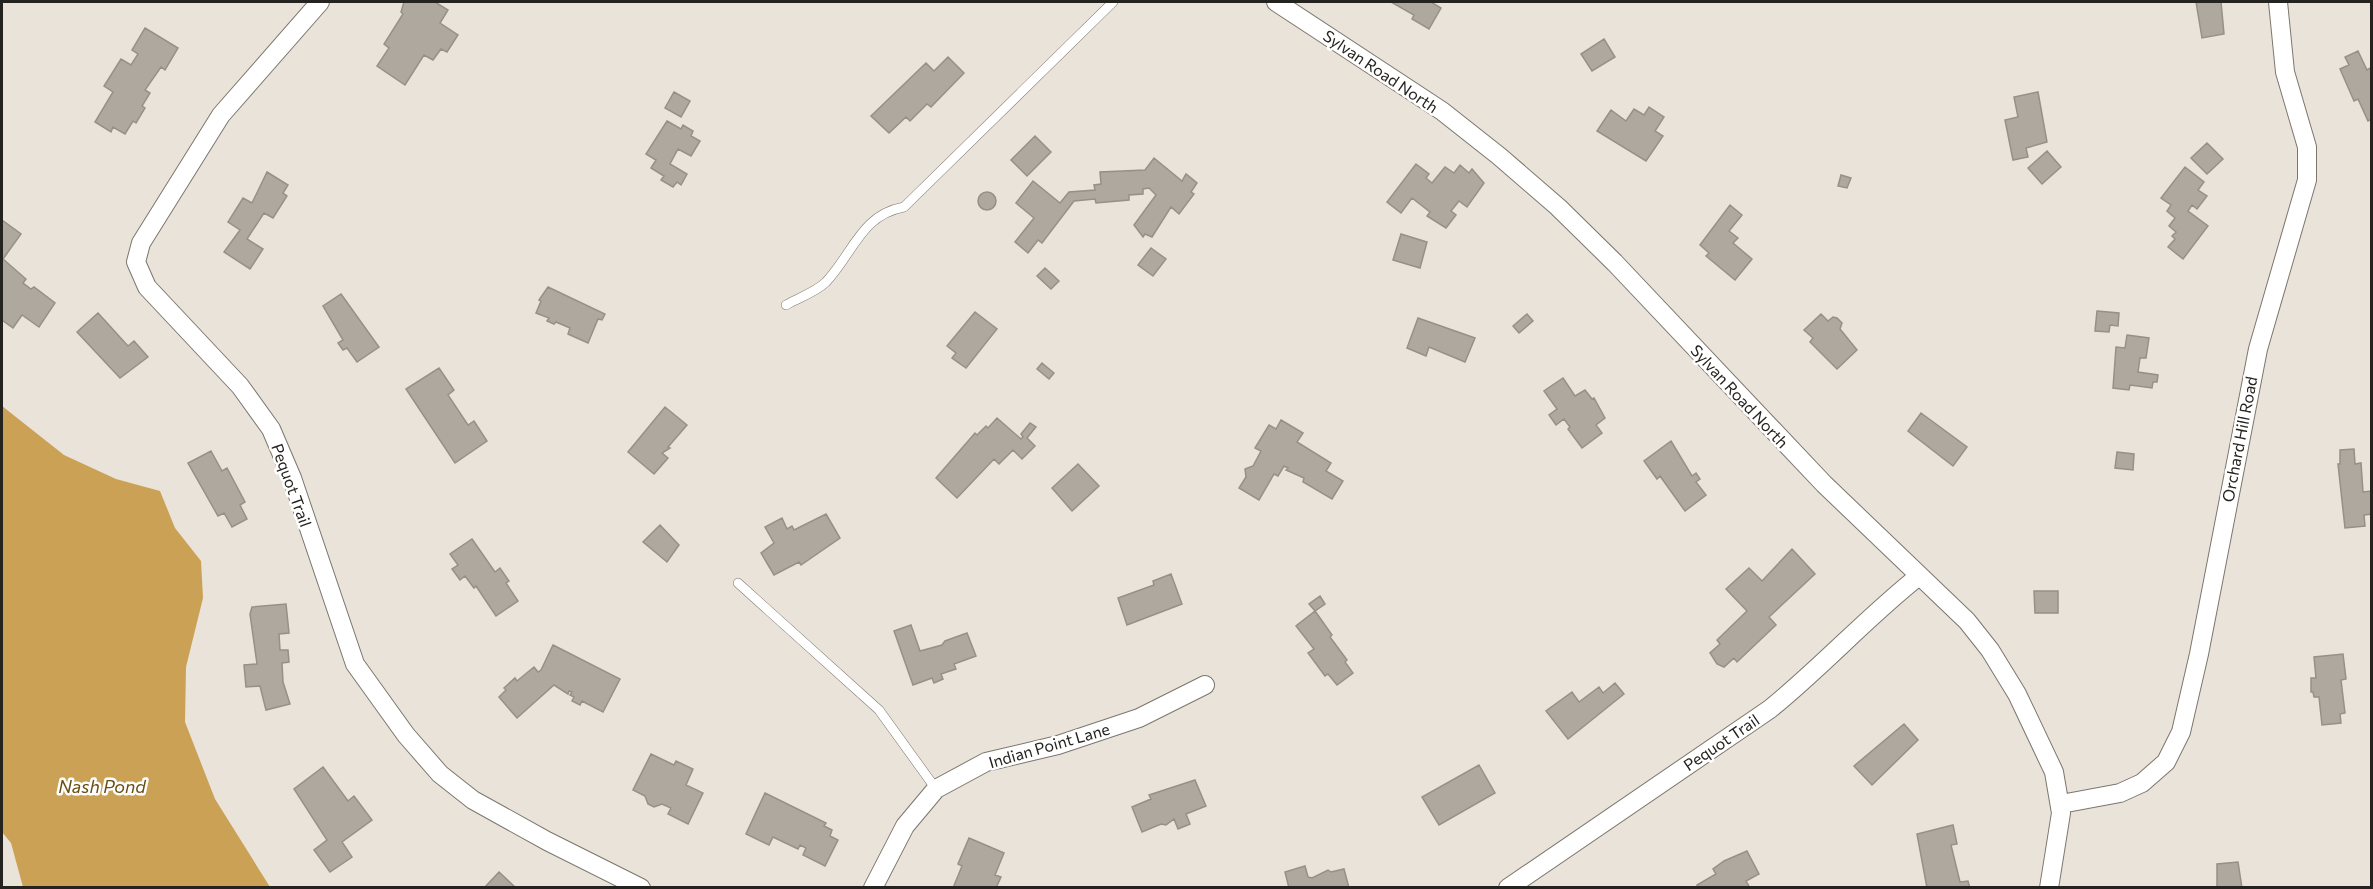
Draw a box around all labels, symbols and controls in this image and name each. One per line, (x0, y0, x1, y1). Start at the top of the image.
street label: Sylvan Road North (1320, 26, 1442, 116)
street label: Sylvan Road North (1687, 340, 1793, 452)
street label: Orchard Hill Road (2217, 375, 2261, 503)
street label: Pequot Trail (268, 441, 316, 529)
street label: Pequot Trail (1680, 710, 1762, 774)
street label: Indian Point Lane (986, 719, 1112, 771)
water label: Nash Pond (58, 775, 146, 797)

